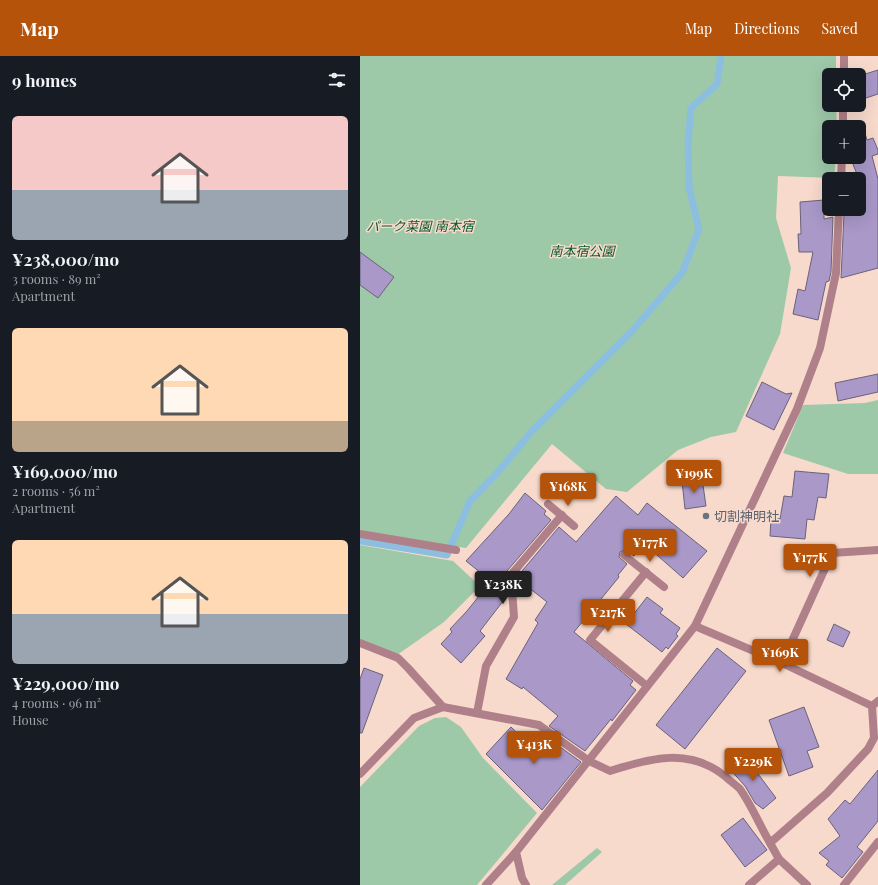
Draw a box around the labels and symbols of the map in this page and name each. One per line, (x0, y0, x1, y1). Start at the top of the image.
park label: パーク菜園 南本宿 (366, 217, 476, 234)
park label: 南本宿公園 (549, 242, 616, 259)
pin: ¥199K (666, 460, 722, 494)
pin: ¥168K (540, 473, 596, 507)
place label: 切割神明社 (714, 507, 779, 524)
marker: 切割神明社 (701, 511, 711, 521)
pin: ¥177K (622, 529, 678, 563)
pin: ¥177K (782, 544, 838, 578)
pin: ¥238K (475, 571, 531, 605)
pin: ¥217K (580, 599, 636, 633)
pin: ¥169K (752, 639, 808, 673)
pin: ¥413K (506, 731, 562, 765)
pin: ¥229K (725, 748, 781, 782)

